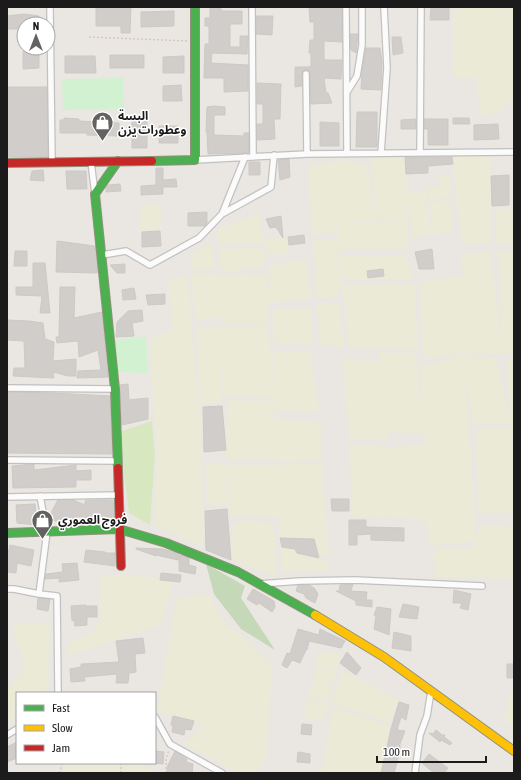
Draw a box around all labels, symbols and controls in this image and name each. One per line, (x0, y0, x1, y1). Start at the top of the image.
north arrow (16, 16, 56, 56)
text: N (33, 20, 39, 32)
place label: البسة وعطورات يزن (118, 109, 187, 137)
shop icon: البسة وعطورات يزن (89, 110, 115, 143)
shop icon: فروج العموري (29, 507, 55, 540)
place label: فروج العموري (58, 513, 127, 530)
legend (16, 692, 156, 764)
text: Fast (52, 701, 70, 715)
text: Slow (52, 721, 73, 735)
scale bar (377, 738, 486, 764)
text: Jam (52, 741, 70, 755)
text: 100 m (383, 745, 410, 759)

